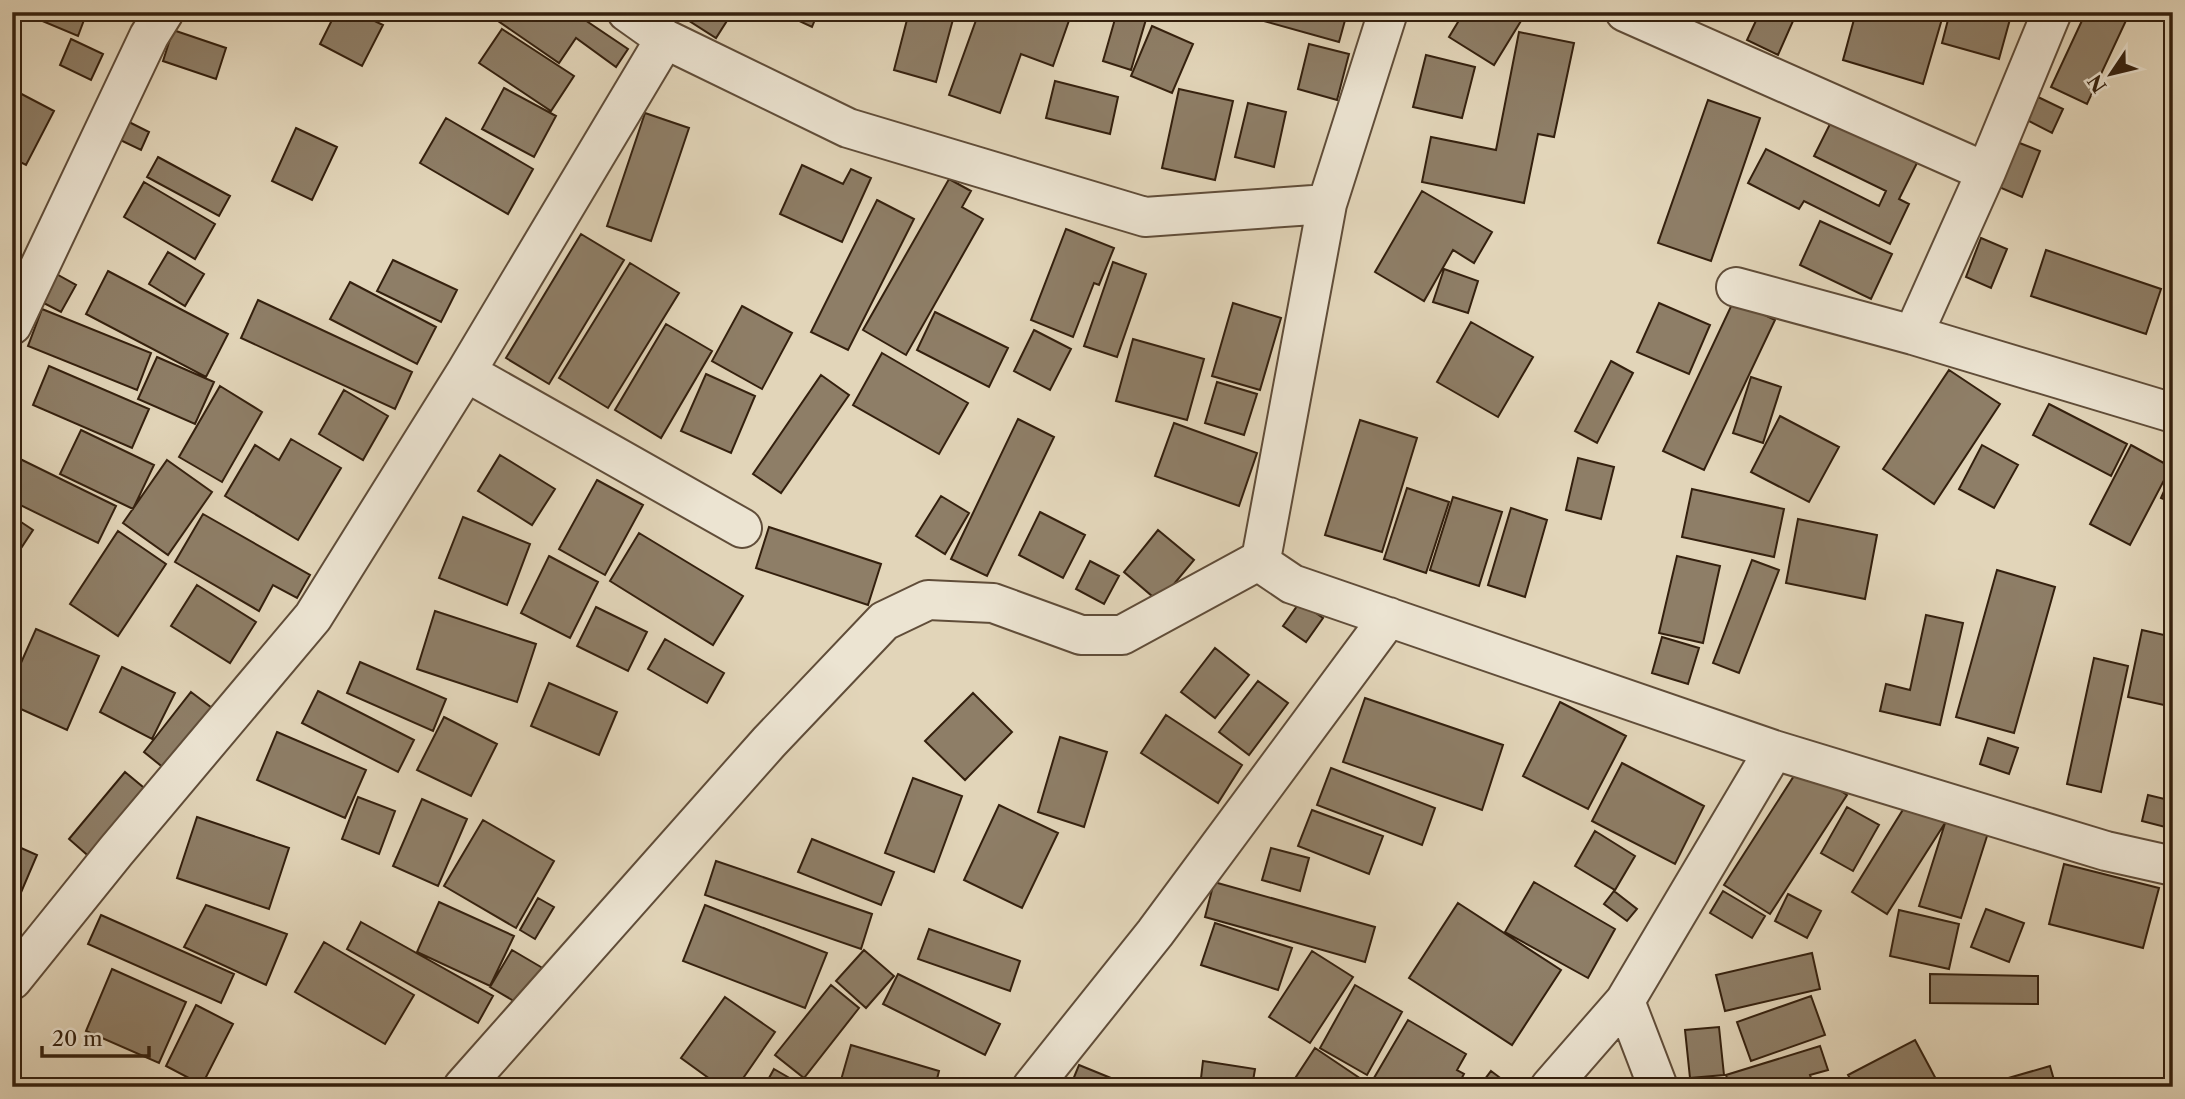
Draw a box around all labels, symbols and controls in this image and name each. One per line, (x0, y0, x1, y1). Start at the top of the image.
north arrow (2076, 38, 2146, 108)
text: N (2083, 70, 2112, 97)
scale bar (42, 1015, 149, 1059)
text: 20 m (52, 1026, 103, 1051)

